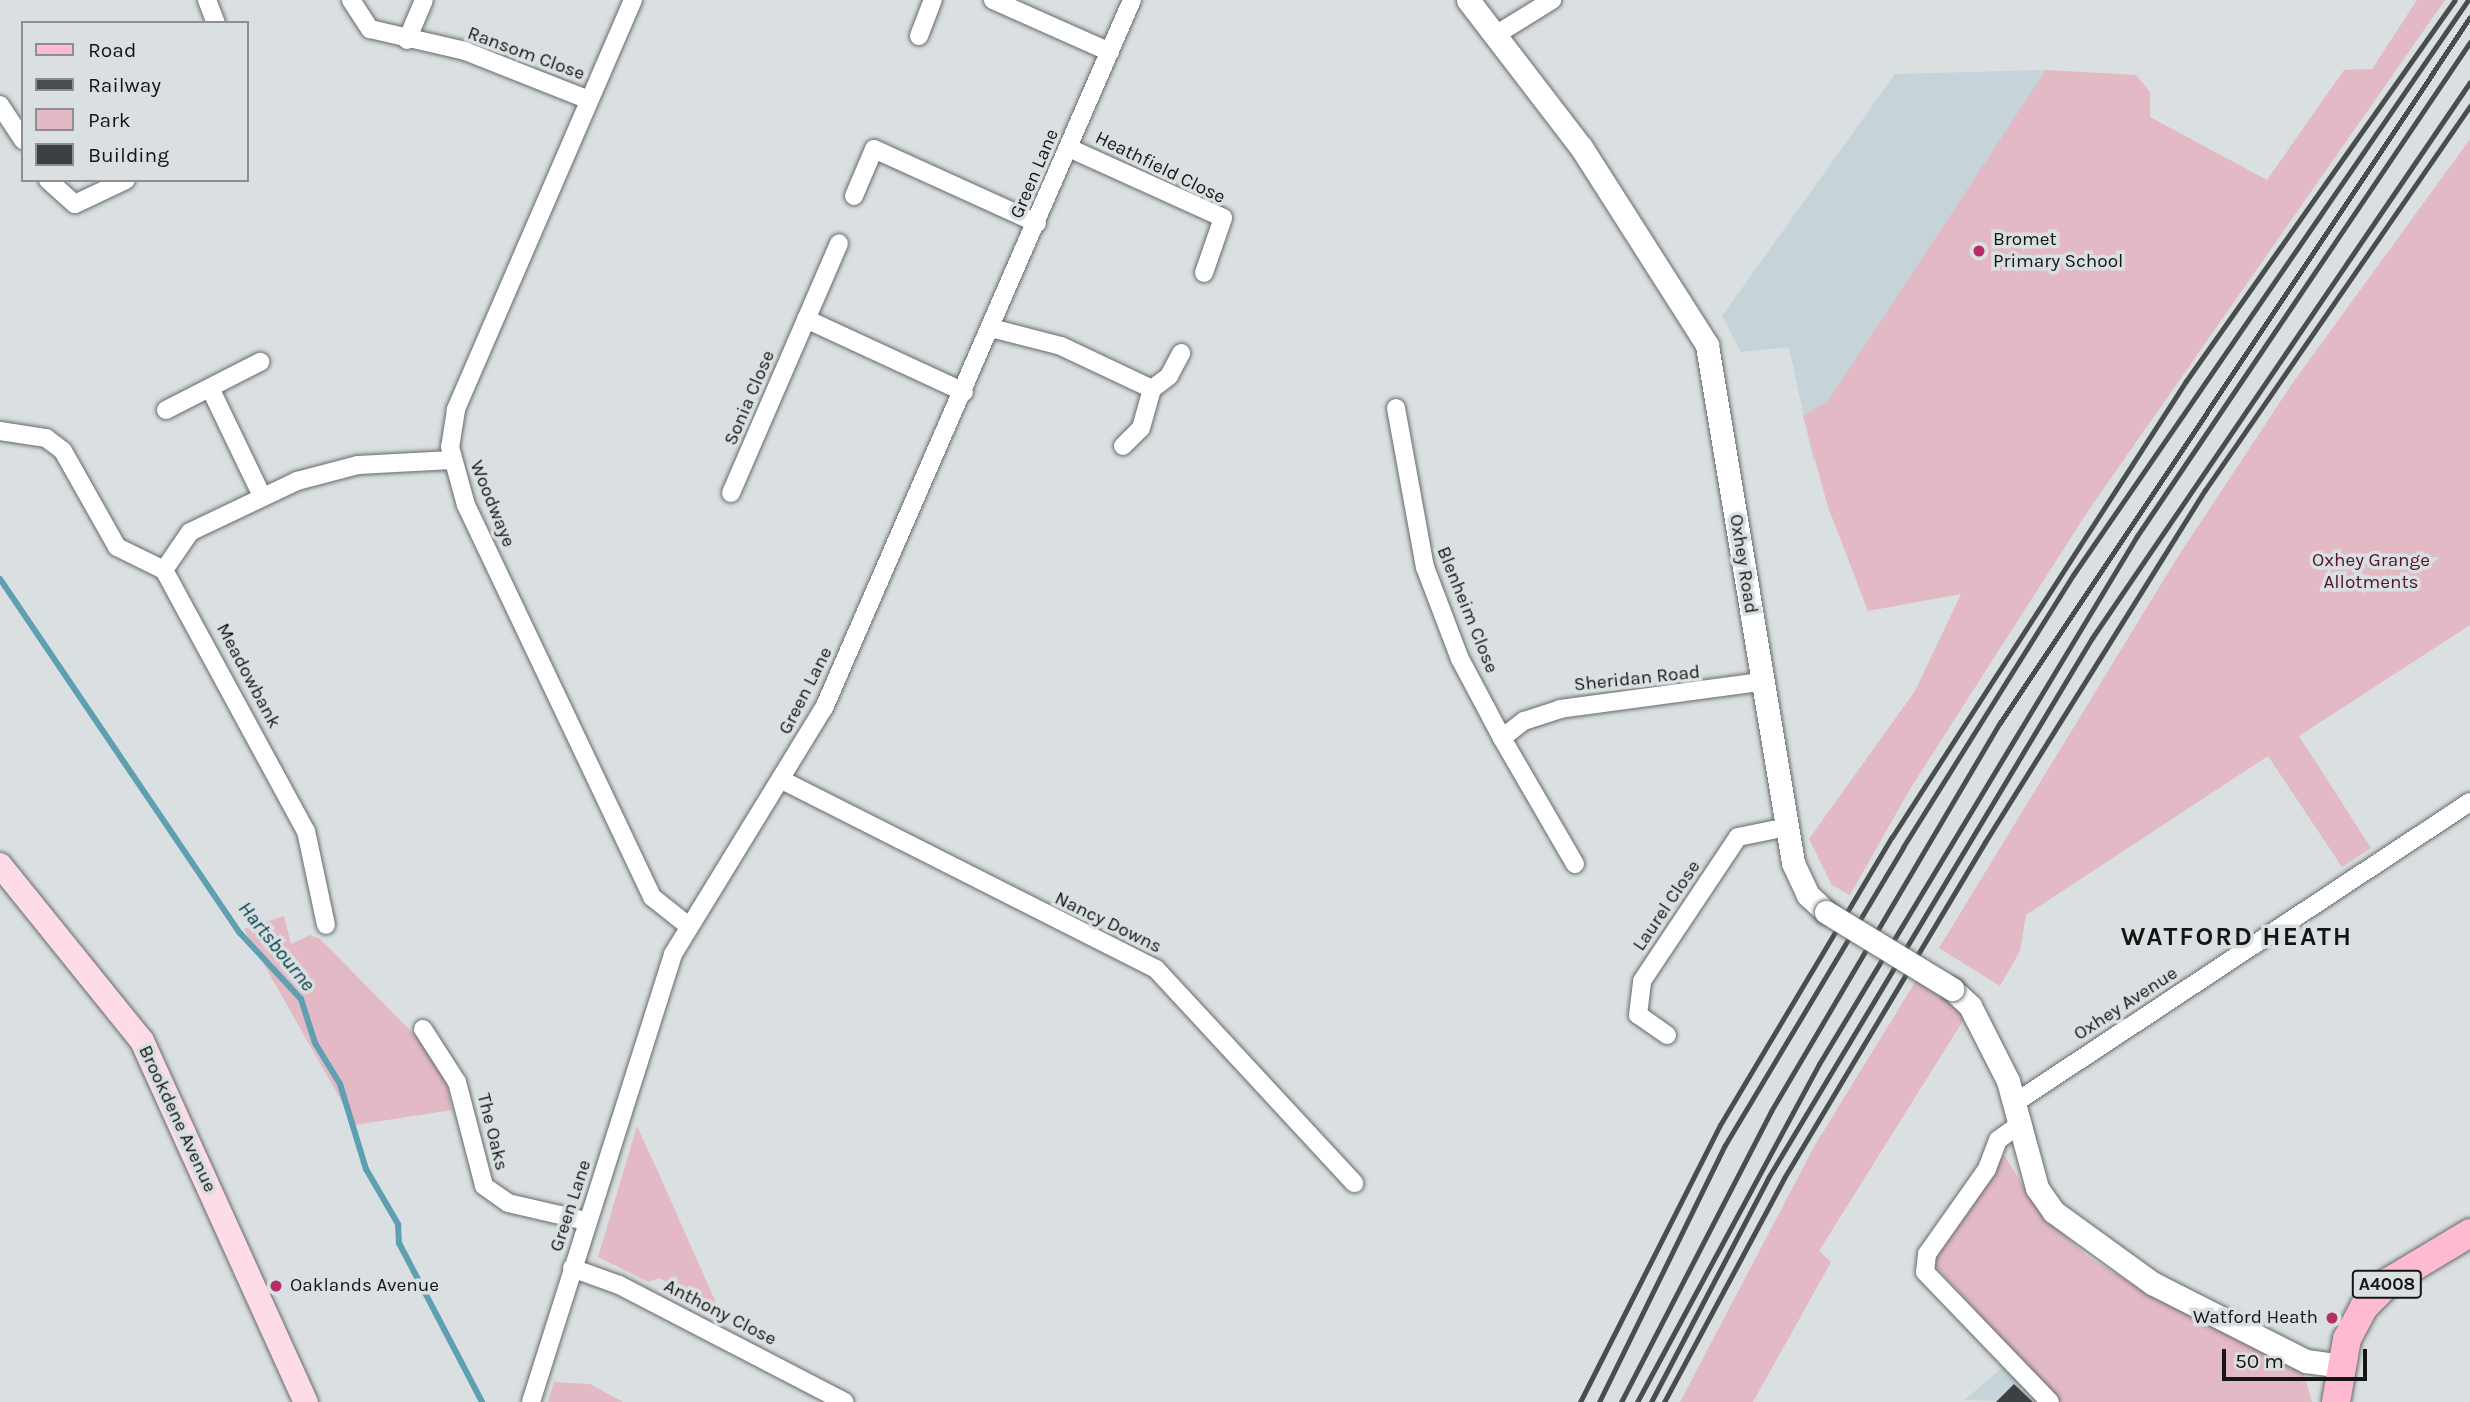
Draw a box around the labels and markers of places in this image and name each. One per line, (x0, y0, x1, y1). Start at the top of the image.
place label: Bromet Primary School (1993, 229, 2123, 273)
marker: Bromet Primary School (1971, 243, 1987, 259)
place label: Oaklands Avenue (290, 1275, 439, 1297)
marker: Oaklands Avenue (268, 1278, 284, 1294)
place label: Watford Heath (2193, 1307, 2318, 1329)
marker: Watford Heath (2324, 1310, 2340, 1326)

